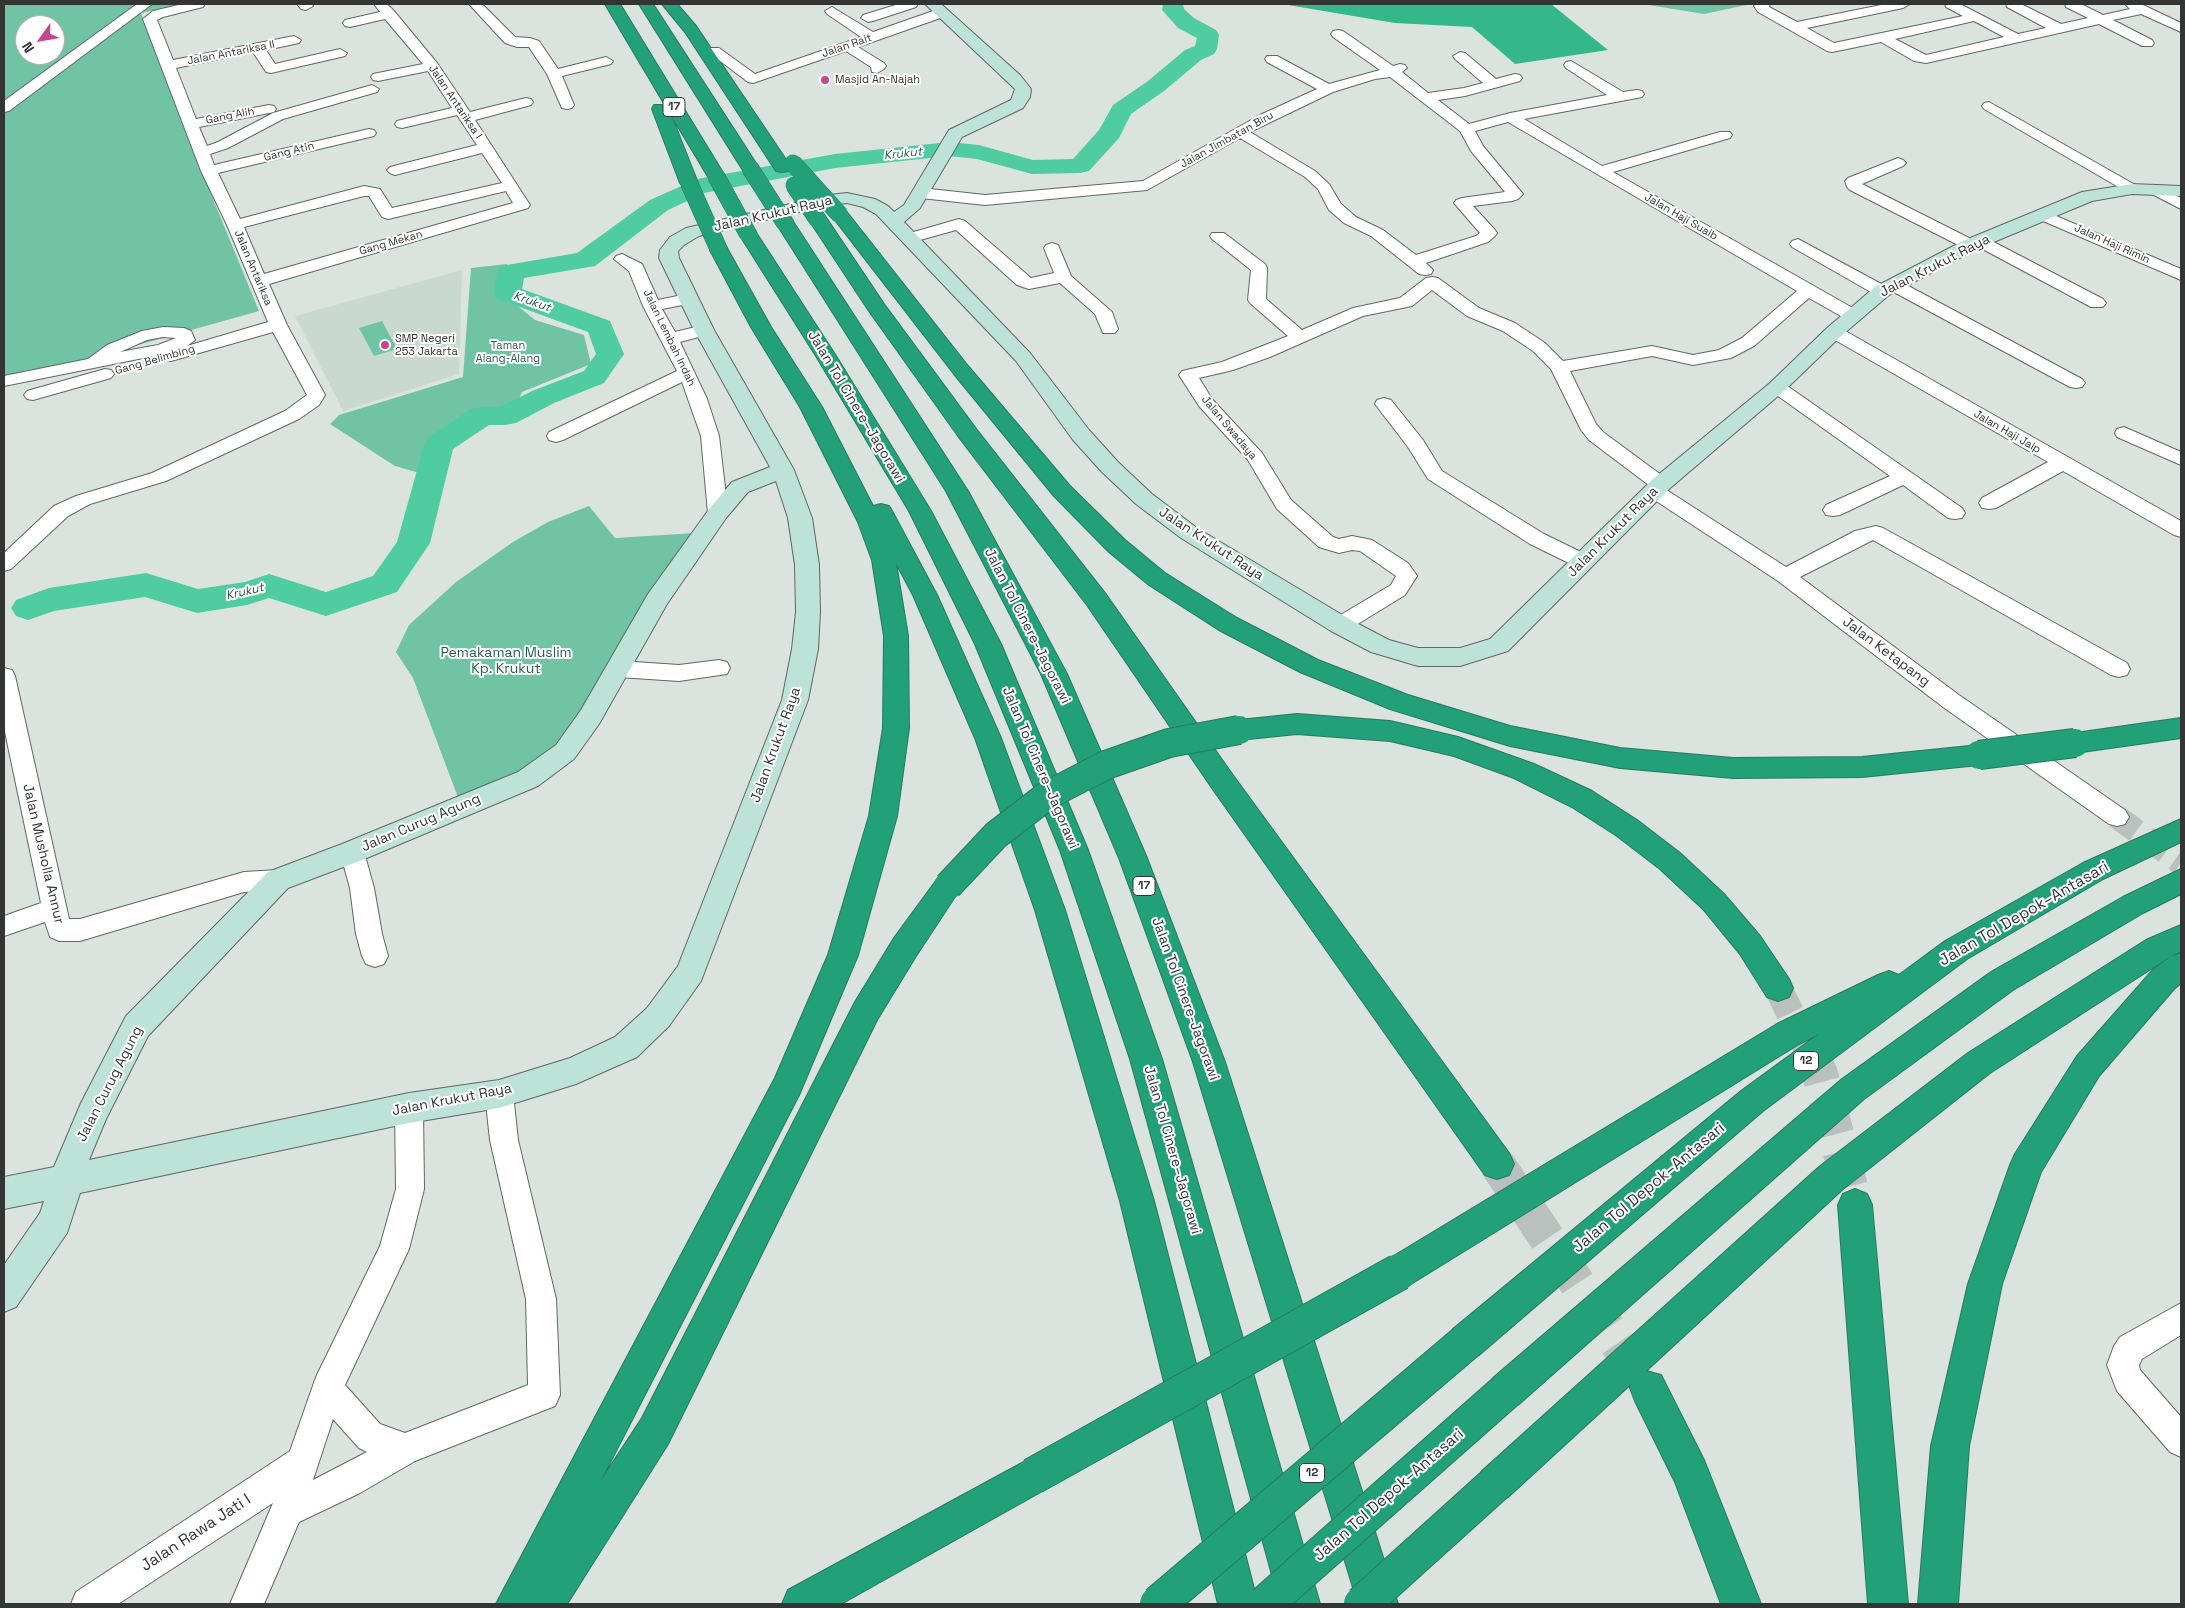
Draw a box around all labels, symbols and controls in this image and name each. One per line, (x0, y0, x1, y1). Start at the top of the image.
north arrow (15, 15, 65, 65)
street label: Jalan Rait (820, 31, 874, 61)
street label: Jalan Antariksa II (186, 38, 276, 68)
text: N (18, 39, 38, 56)
street label: Jalan Antariksa I (425, 63, 485, 141)
place label: Masjid An-Najah (835, 73, 920, 87)
marker: Masjid An-Najah (819, 74, 831, 86)
road number: 17 (663, 98, 685, 116)
street label: Gang Alih (205, 105, 255, 127)
street label: Jalan Jimbatan Biru (1178, 109, 1276, 171)
street label: Gang Atin (262, 139, 316, 165)
water label: Krukut (883, 145, 923, 163)
street label: Jalan Haji Suaib (1642, 191, 1720, 243)
street label: Jalan Krukut Raya (712, 192, 834, 236)
street label: Jalan Haji Rimin (2072, 221, 2152, 267)
street label: Jalan Antariksa (231, 228, 275, 308)
street label: Gang Mekan (358, 228, 424, 258)
street label: Jalan Krukut Raya (1877, 231, 1993, 301)
street label: Jalan Lembah Indah (640, 288, 698, 388)
water label: Krukut (511, 289, 553, 315)
street label: Jalan Tol Cinere–Jagorawi (804, 328, 908, 486)
place label: SMP Negeri 253 Jakarta (395, 332, 458, 358)
marker: SMP Negeri 253 Jakarta (379, 339, 391, 351)
park label: Taman Alang-Alang (476, 339, 540, 365)
street label: Gang Belimbing (114, 342, 196, 378)
street label: Jalan Swadaya (1199, 393, 1259, 463)
street label: Jalan Haji Jaip (1971, 407, 2043, 457)
street label: Jalan Krukut Raya (1564, 483, 1662, 581)
street label: Jalan Krukut Raya (1155, 504, 1267, 584)
street label: Jalan Tol Cinere-Jagorawi (980, 545, 1074, 707)
water label: Krukut (225, 581, 265, 603)
street label: Jalan Ketapang (1839, 614, 1933, 690)
park label: Pemakaman Muslim Kp. Krukut (440, 645, 572, 678)
street label: Jalan Tol Cinere–Jagorawi (998, 684, 1082, 852)
street label: Jalan Krukut Raya (747, 685, 805, 805)
street label: Jalan Musholla Annur (19, 782, 67, 926)
street label: Jalan Curug Agung (359, 790, 483, 856)
street label: Jalan Tol Depok–Antasari (1936, 858, 2112, 970)
road number: 17 (1133, 876, 1155, 896)
street label: Jalan Tol Cinere-Jagorawi (1148, 915, 1222, 1083)
street label: Jalan Curug Agung (74, 1023, 146, 1145)
road number: 12 (1794, 1052, 1818, 1070)
street label: Jalan Tol Cinere–Jagorawi (1140, 1064, 1204, 1236)
street label: Jalan Krukut Raya (391, 1080, 513, 1120)
street label: Jalan Tol Depok–Antasari (1569, 1119, 1729, 1257)
street label: Jalan Tol Depok–Antasari (1310, 1425, 1468, 1565)
road number: 12 (1300, 1464, 1324, 1482)
street label: Jalan Rawa Jati I (137, 1490, 255, 1576)

